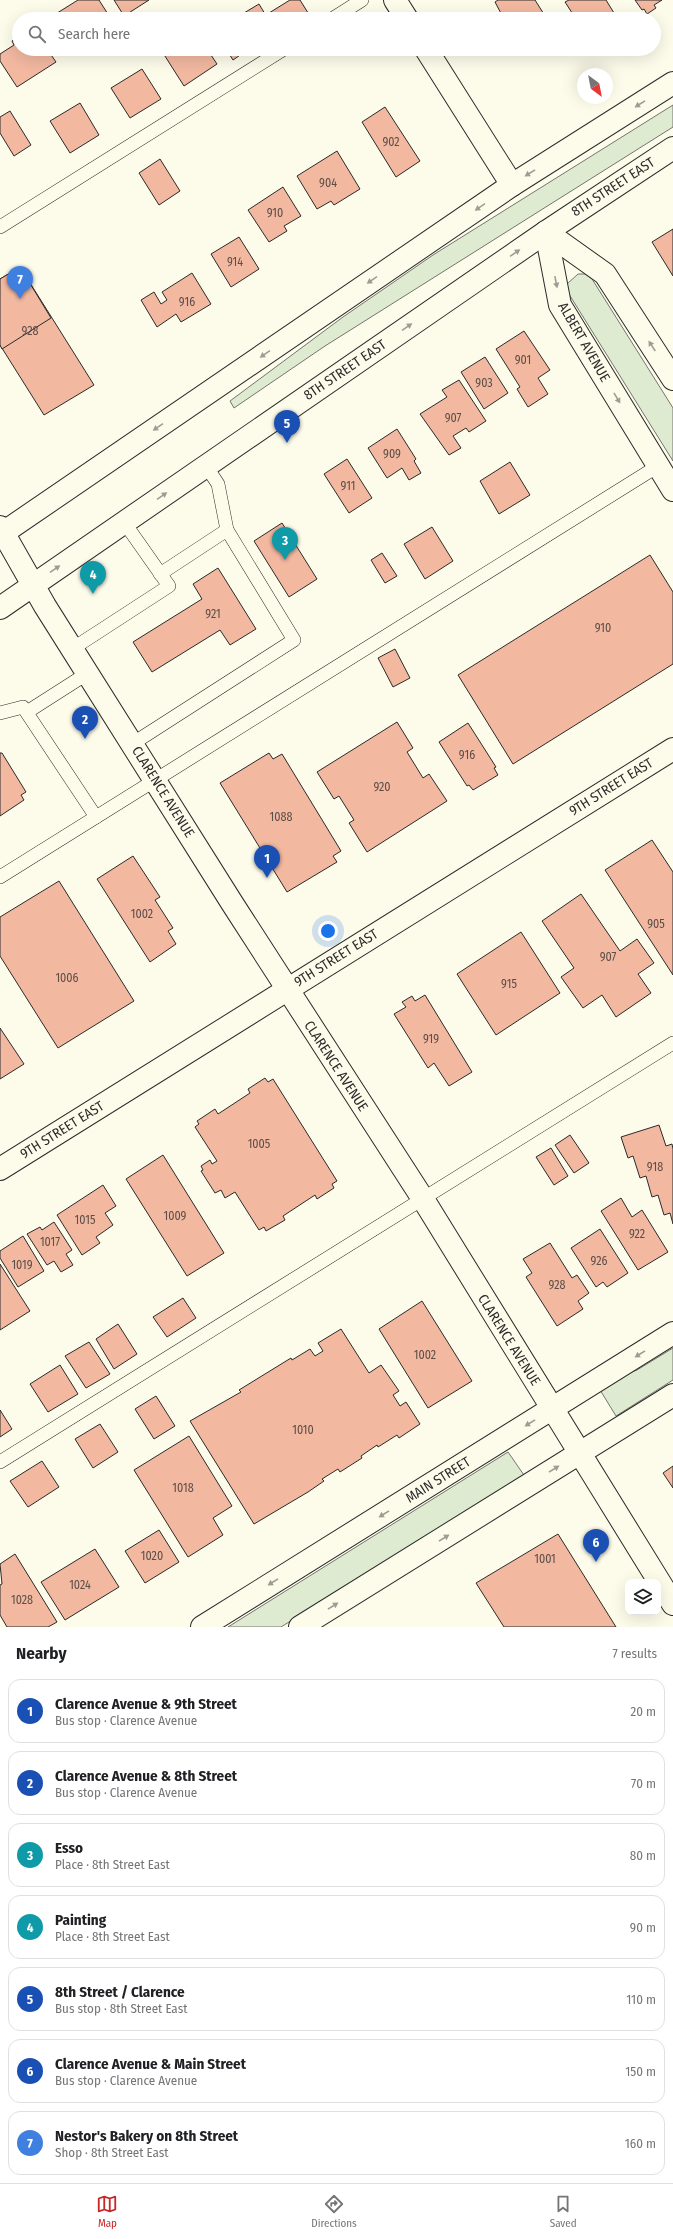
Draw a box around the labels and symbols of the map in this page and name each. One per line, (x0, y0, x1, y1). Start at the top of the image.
north arrow (577, 68, 613, 104)
one-way arrow (634, 100, 646, 107)
house number: 902 (382, 135, 400, 149)
street label: 8TH STREET EAST (568, 154, 658, 220)
one-way arrow (525, 169, 535, 177)
house number: 904 (319, 176, 337, 190)
one-way arrow (475, 203, 485, 211)
house number: 910 (267, 206, 283, 220)
one-way arrow (509, 249, 520, 257)
house number: 914 (227, 255, 243, 269)
pin: 7 (7, 266, 33, 299)
one-way arrow (367, 276, 378, 284)
one-way arrow (553, 276, 559, 288)
house number: 916 (179, 295, 195, 309)
street label: ALBERT AVENUE (554, 299, 614, 385)
one-way arrow (402, 323, 413, 331)
house number: 928 (22, 324, 38, 338)
street label: 8TH STREET EAST (301, 336, 390, 404)
one-way arrow (648, 341, 656, 351)
one-way arrow (260, 350, 270, 358)
house number: 901 (515, 353, 531, 367)
house number: 903 (475, 376, 493, 390)
one-way arrow (613, 392, 620, 404)
pin: 5 (274, 410, 300, 443)
house number: 907 (445, 411, 462, 425)
one-way arrow (153, 423, 163, 431)
house number: 909 (383, 447, 401, 461)
house number: 911 (341, 479, 355, 493)
one-way arrow (157, 492, 167, 500)
pin: 3 (272, 527, 298, 560)
pin: 4 (80, 561, 106, 594)
one-way arrow (49, 565, 60, 573)
house number: 921 (205, 607, 221, 621)
house number: 910 (595, 621, 611, 635)
pin: 2 (72, 706, 98, 739)
street label: CLARENCE AVENUE (128, 743, 198, 841)
house number: 916 (459, 748, 475, 762)
street label: 9TH STREET EAST (566, 754, 656, 820)
house number: 920 (373, 780, 391, 794)
house number: 1088 (270, 810, 292, 824)
pin: 1 (254, 845, 280, 878)
house number: 1002 (131, 907, 153, 921)
house number: 905 (647, 917, 665, 931)
your location (318, 921, 338, 941)
street label: 9TH STREET EAST (291, 925, 381, 991)
house number: 907 (600, 950, 617, 964)
house number: 1006 (55, 971, 79, 985)
house number: 915 (501, 977, 517, 991)
street label: CLARENCE AVENUE (300, 1018, 372, 1115)
house number: 919 (423, 1032, 439, 1046)
street label: 9TH STREET EAST (17, 1097, 107, 1163)
house number: 1005 (248, 1137, 271, 1151)
house number: 918 (647, 1160, 663, 1174)
house number: 1009 (164, 1209, 187, 1223)
house number: 1015 (75, 1213, 96, 1227)
house number: 922 (629, 1227, 645, 1241)
house number: 1017 (40, 1235, 60, 1249)
house number: 926 (591, 1254, 607, 1268)
house number: 1019 (11, 1258, 33, 1272)
house number: 928 (549, 1278, 565, 1292)
street label: CLARENCE AVENUE (474, 1291, 544, 1389)
house number: 1002 (414, 1348, 436, 1362)
one-way arrow (634, 1350, 646, 1357)
one-way arrow (525, 1419, 535, 1427)
house number: 1010 (292, 1423, 314, 1437)
street label: MAIN STREET (402, 1453, 474, 1507)
one-way arrow (549, 1465, 559, 1473)
house number: 1018 (172, 1481, 194, 1495)
one-way arrow (379, 1510, 389, 1518)
pin: 6 (583, 1529, 609, 1562)
one-way arrow (438, 1534, 450, 1541)
house number: 1020 (141, 1549, 163, 1563)
house number: 1001 (534, 1552, 556, 1566)
house number: 1024 (69, 1578, 91, 1592)
one-way arrow (267, 1579, 279, 1586)
house number: 1028 (11, 1593, 33, 1607)
one-way arrow (328, 1603, 339, 1610)

